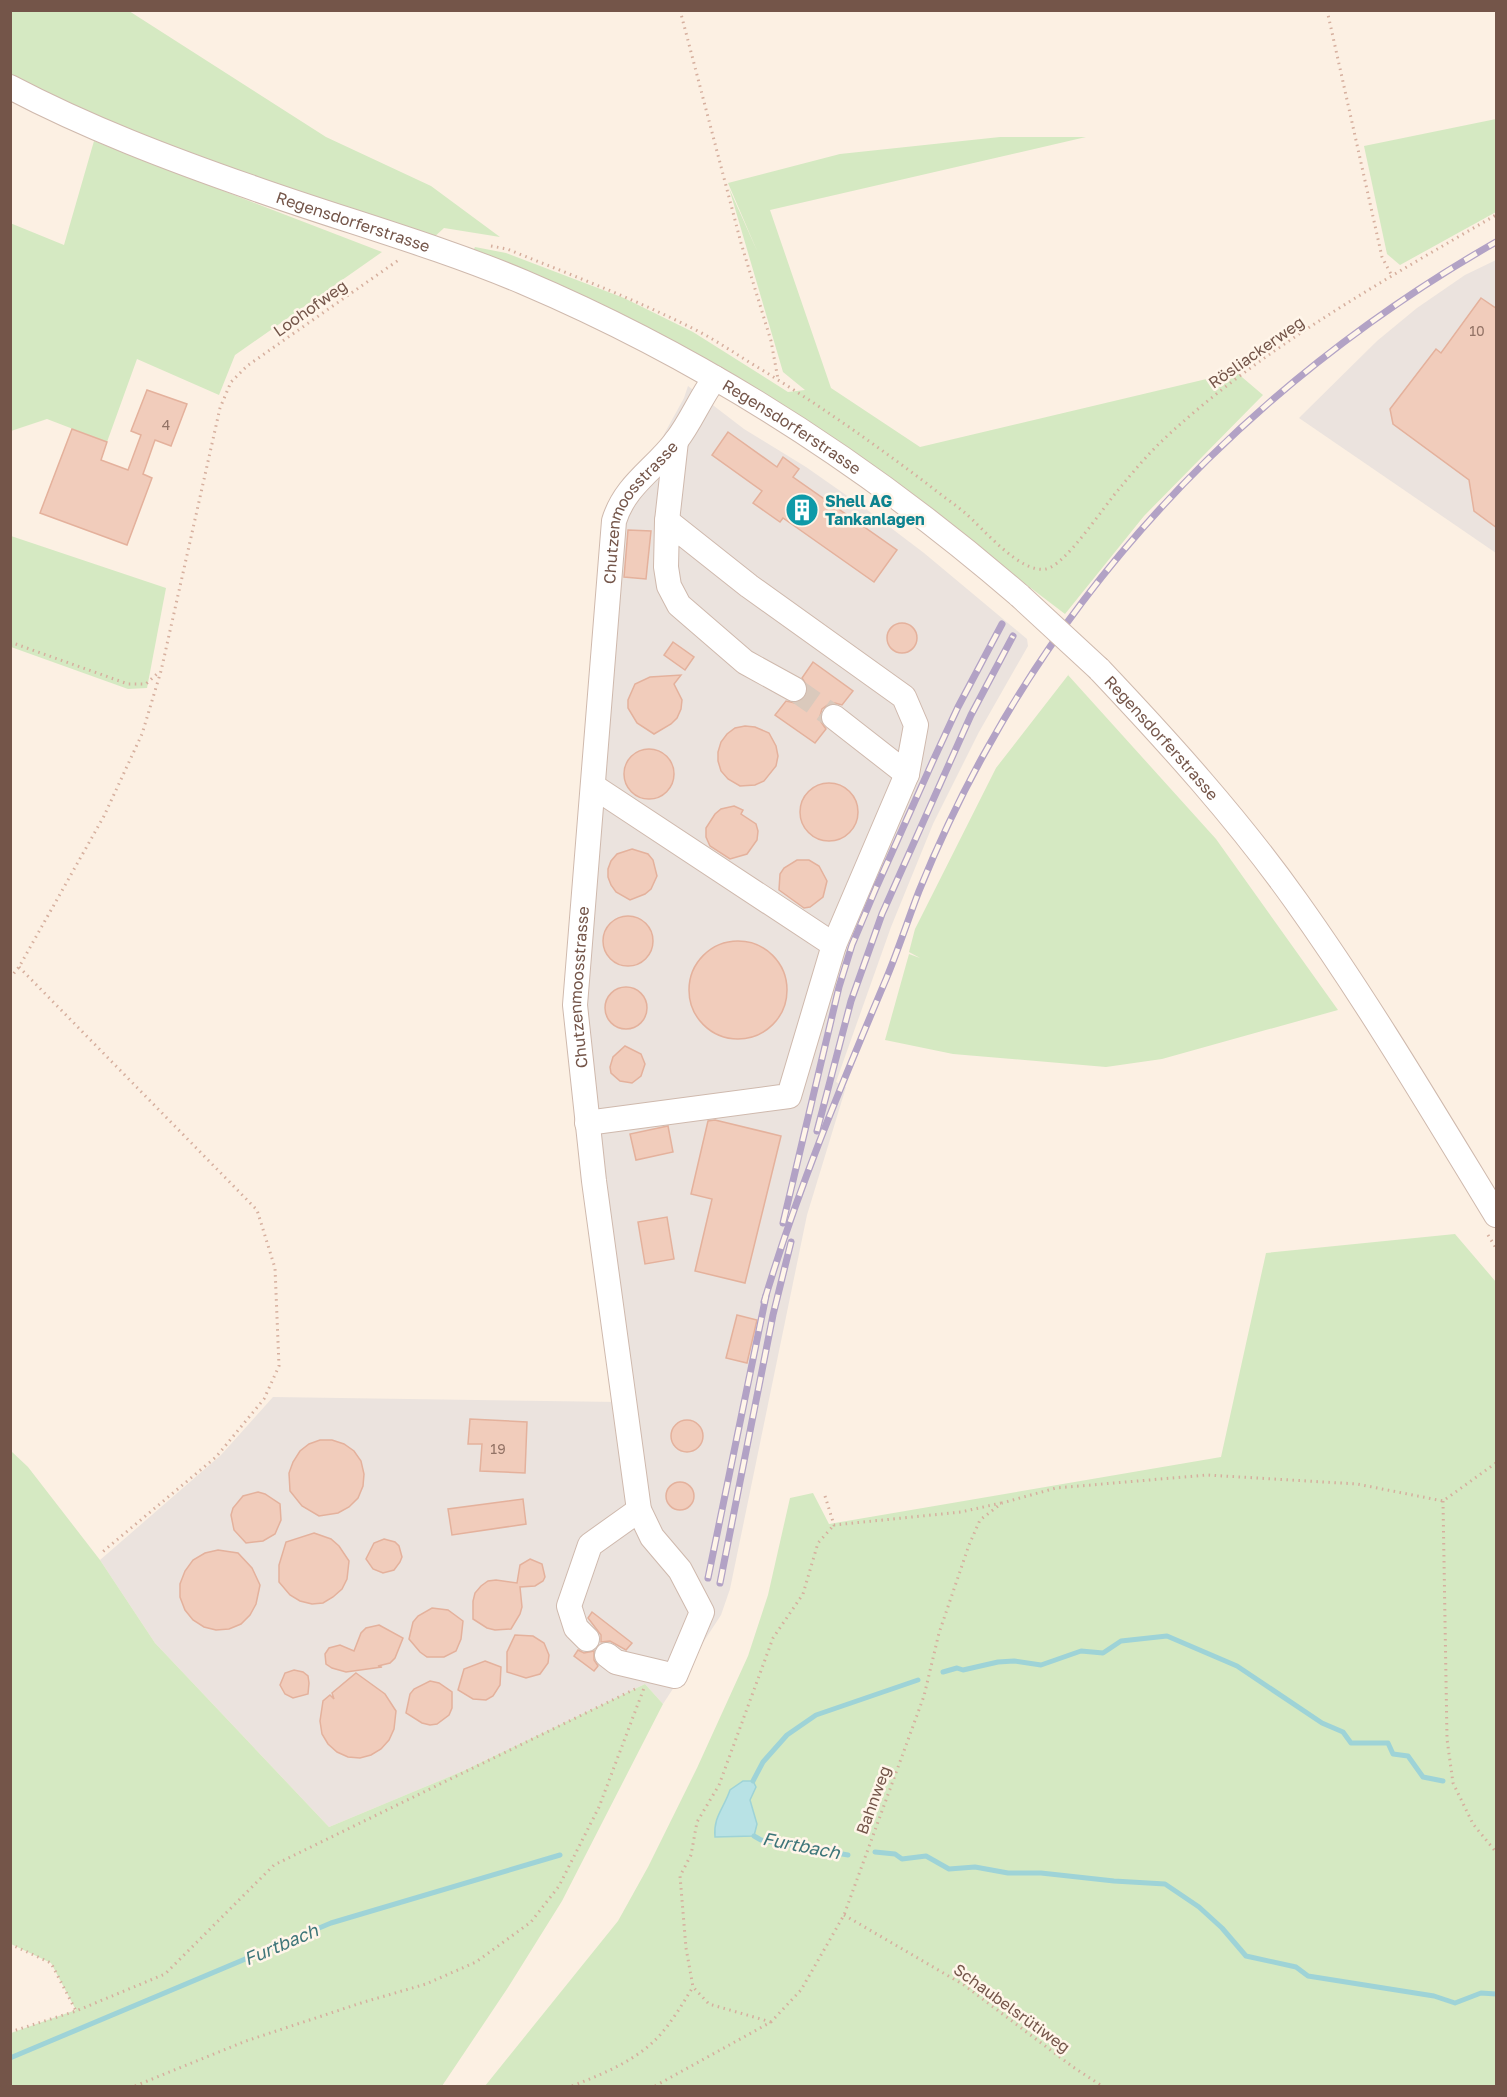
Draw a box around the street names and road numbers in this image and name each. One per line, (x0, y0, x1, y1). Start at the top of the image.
street label: Regensdorferstrasse (274, 187, 433, 256)
street label: Loohofweg (269, 275, 351, 341)
street label: Rösliackerweg (1204, 312, 1308, 392)
street label: Regensdorferstrasse (719, 375, 865, 479)
street label: Chutzenmoosstrasse (599, 437, 682, 585)
street label: Regensdorferstrasse (1100, 671, 1223, 804)
street label: Chutzenmoosstrasse (565, 905, 593, 1069)
street label: Bahnweg (851, 1763, 895, 1837)
street label: Schaubelsrütiweg (950, 1959, 1074, 2057)

